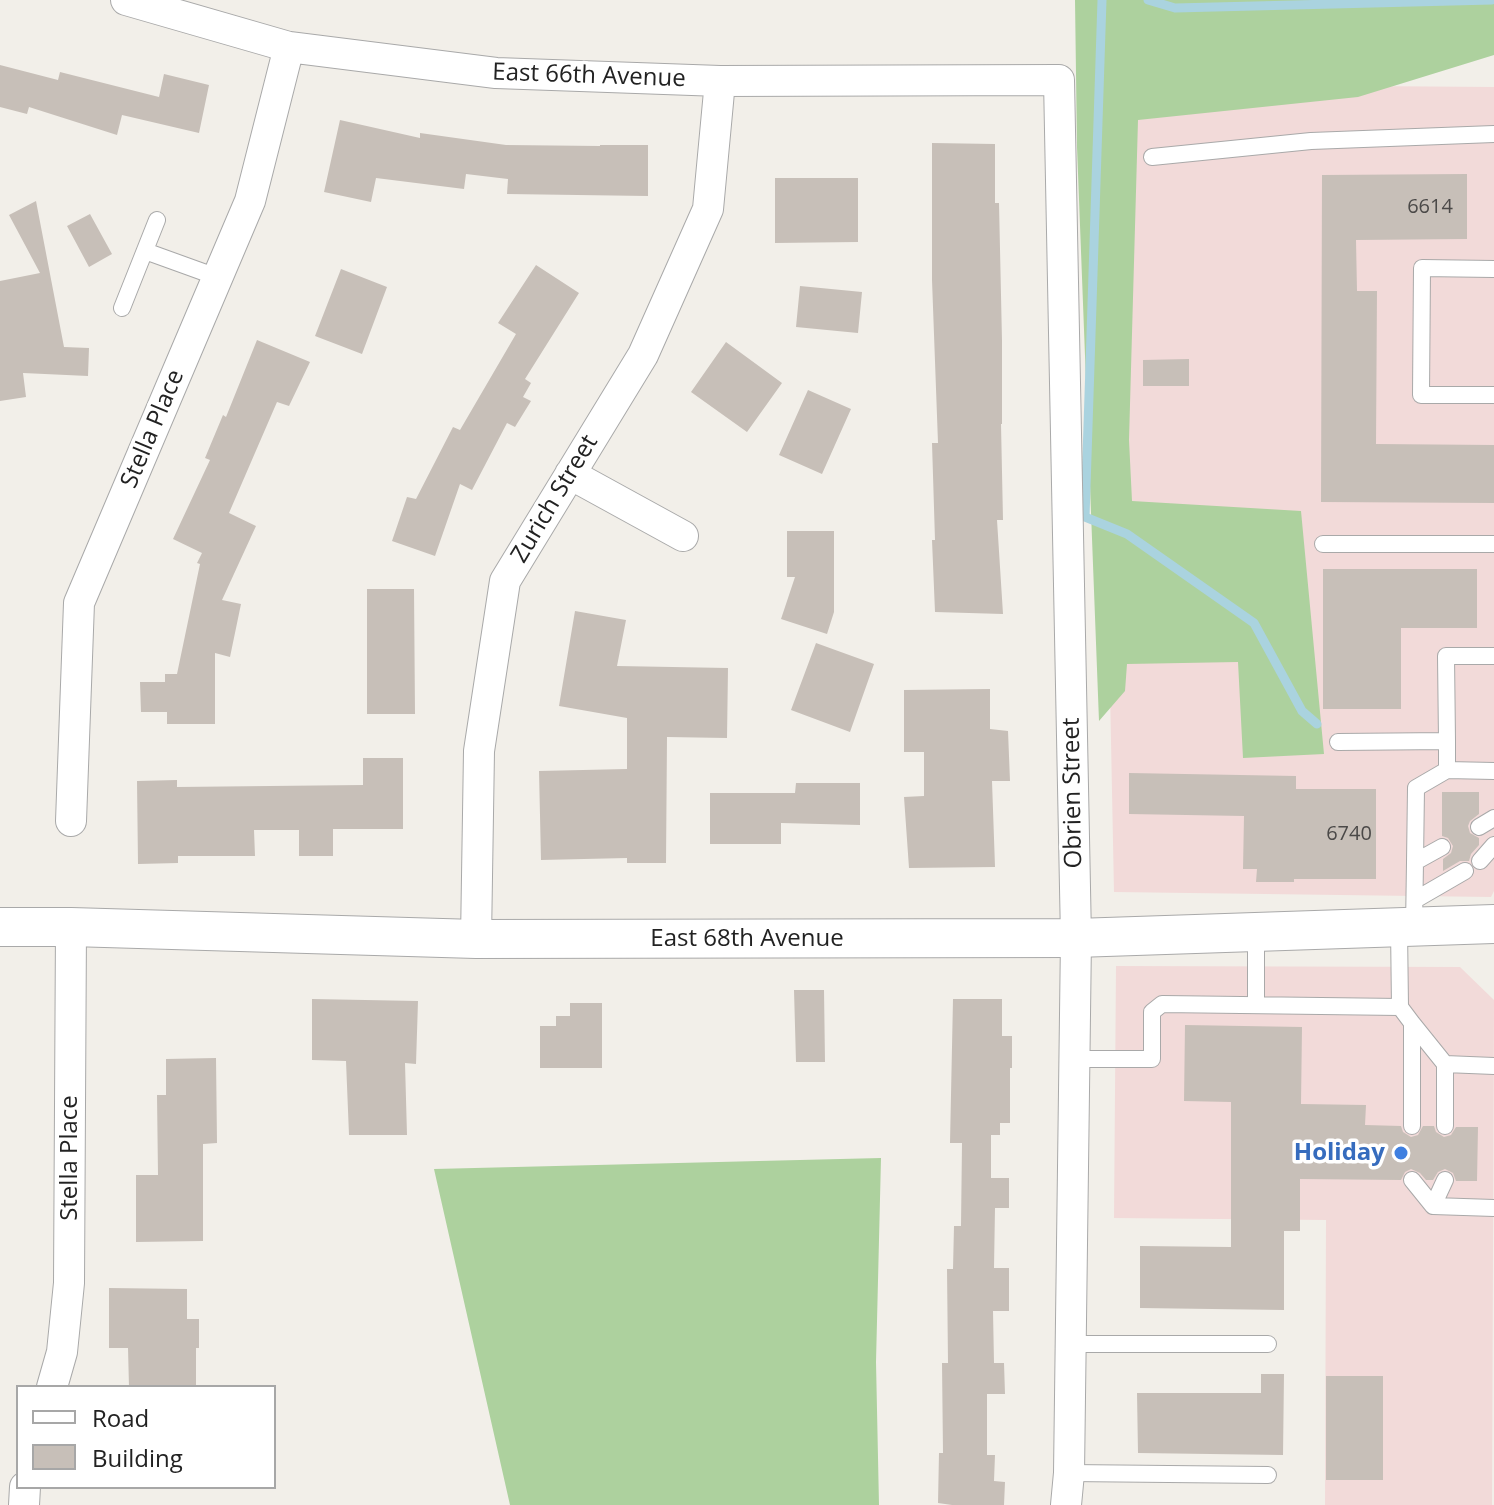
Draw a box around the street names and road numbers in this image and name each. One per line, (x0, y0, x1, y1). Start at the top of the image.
street label: East 66th Avenue (492, 58, 686, 94)
street label: Stella Place (115, 366, 191, 492)
street label: Zurich Street (506, 430, 604, 568)
street label: Obrien Street (1057, 717, 1089, 869)
street label: East 68th Avenue (650, 925, 844, 953)
street label: Stella Place (56, 1095, 84, 1221)

